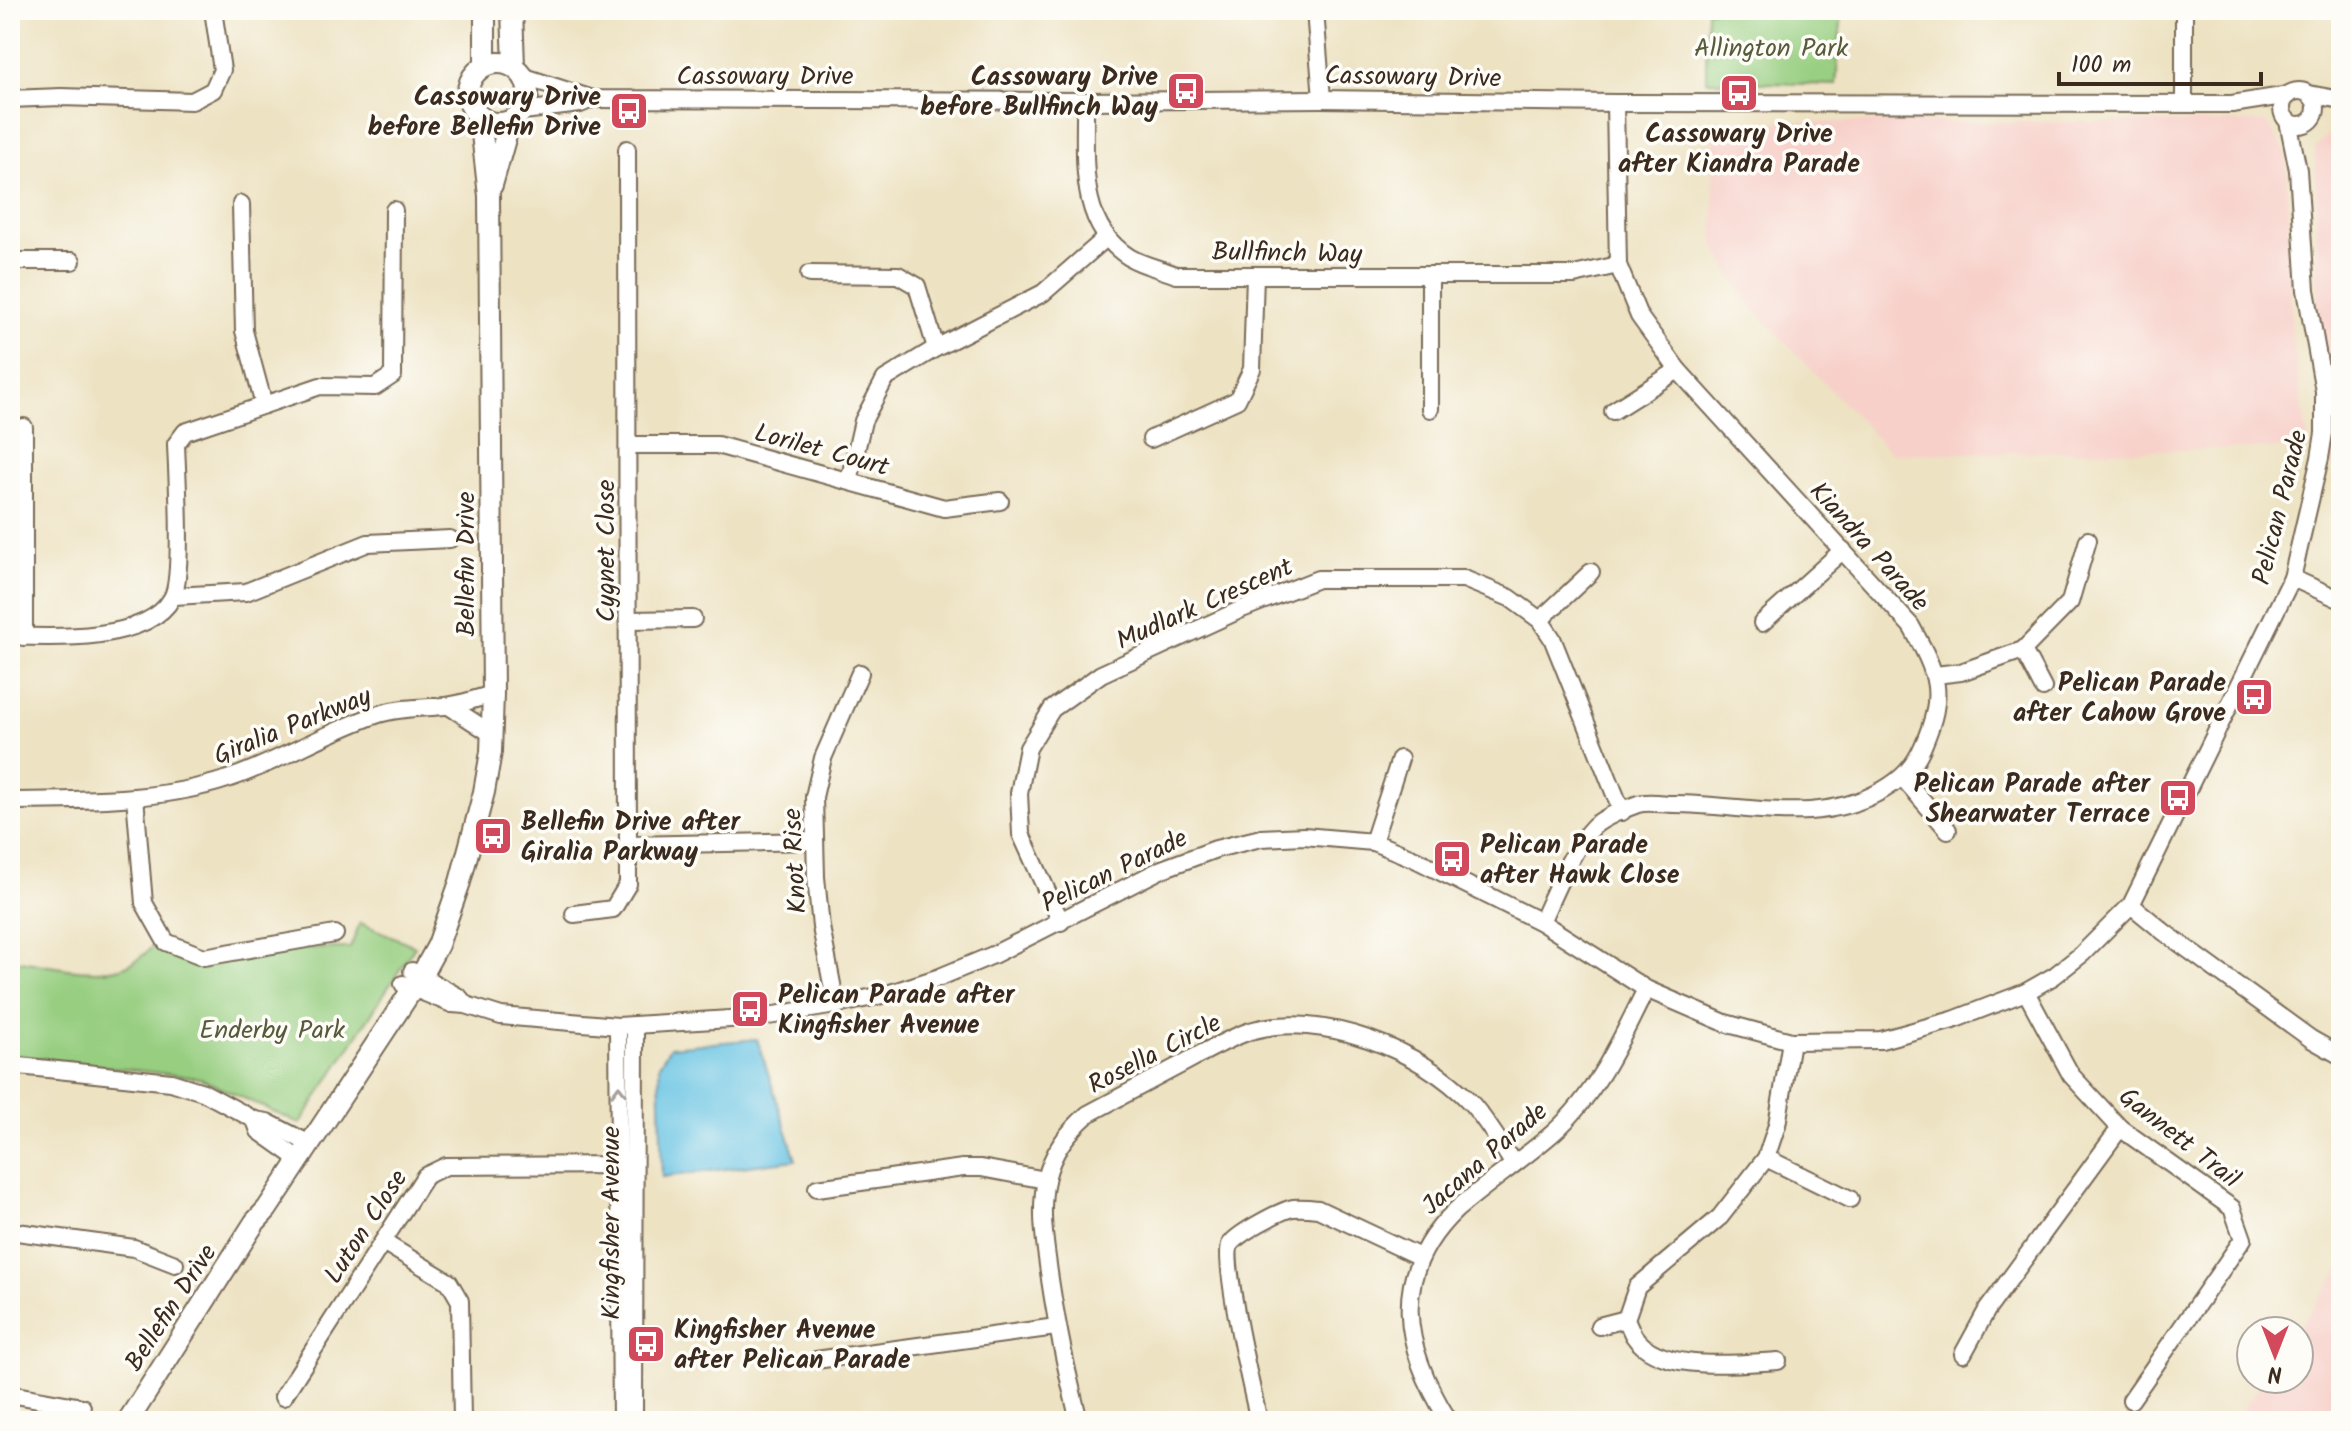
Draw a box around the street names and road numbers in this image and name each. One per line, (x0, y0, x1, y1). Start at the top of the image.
street label: Cassowary Drive (1324, 55, 1502, 101)
street label: Cassowary Drive (677, 56, 854, 98)
street label: Bullfinch Way (1212, 232, 1363, 276)
street label: Lorilet Court (749, 413, 894, 489)
street label: Pelican Parade (2241, 425, 2321, 589)
street label: Kiandra Parade (1798, 472, 1939, 622)
street label: Cygnet Close (586, 479, 628, 622)
street label: Bellefin Drive (446, 491, 488, 636)
street label: Mudlark Crescent (1110, 547, 1301, 663)
street label: Giralia Parkway (207, 676, 379, 778)
street label: Knot Rise (772, 807, 820, 915)
street label: Pelican Parade (1035, 818, 1195, 925)
street label: Rosella Circle (1081, 1003, 1229, 1106)
street label: Gannett Trail (2109, 1077, 2249, 1200)
street label: Jacana Parade (1413, 1092, 1558, 1227)
street label: Kingfisher Avenue (591, 1126, 633, 1320)
street label: Luton Close (314, 1161, 420, 1293)
street label: Bellefin Drive (115, 1236, 229, 1380)

